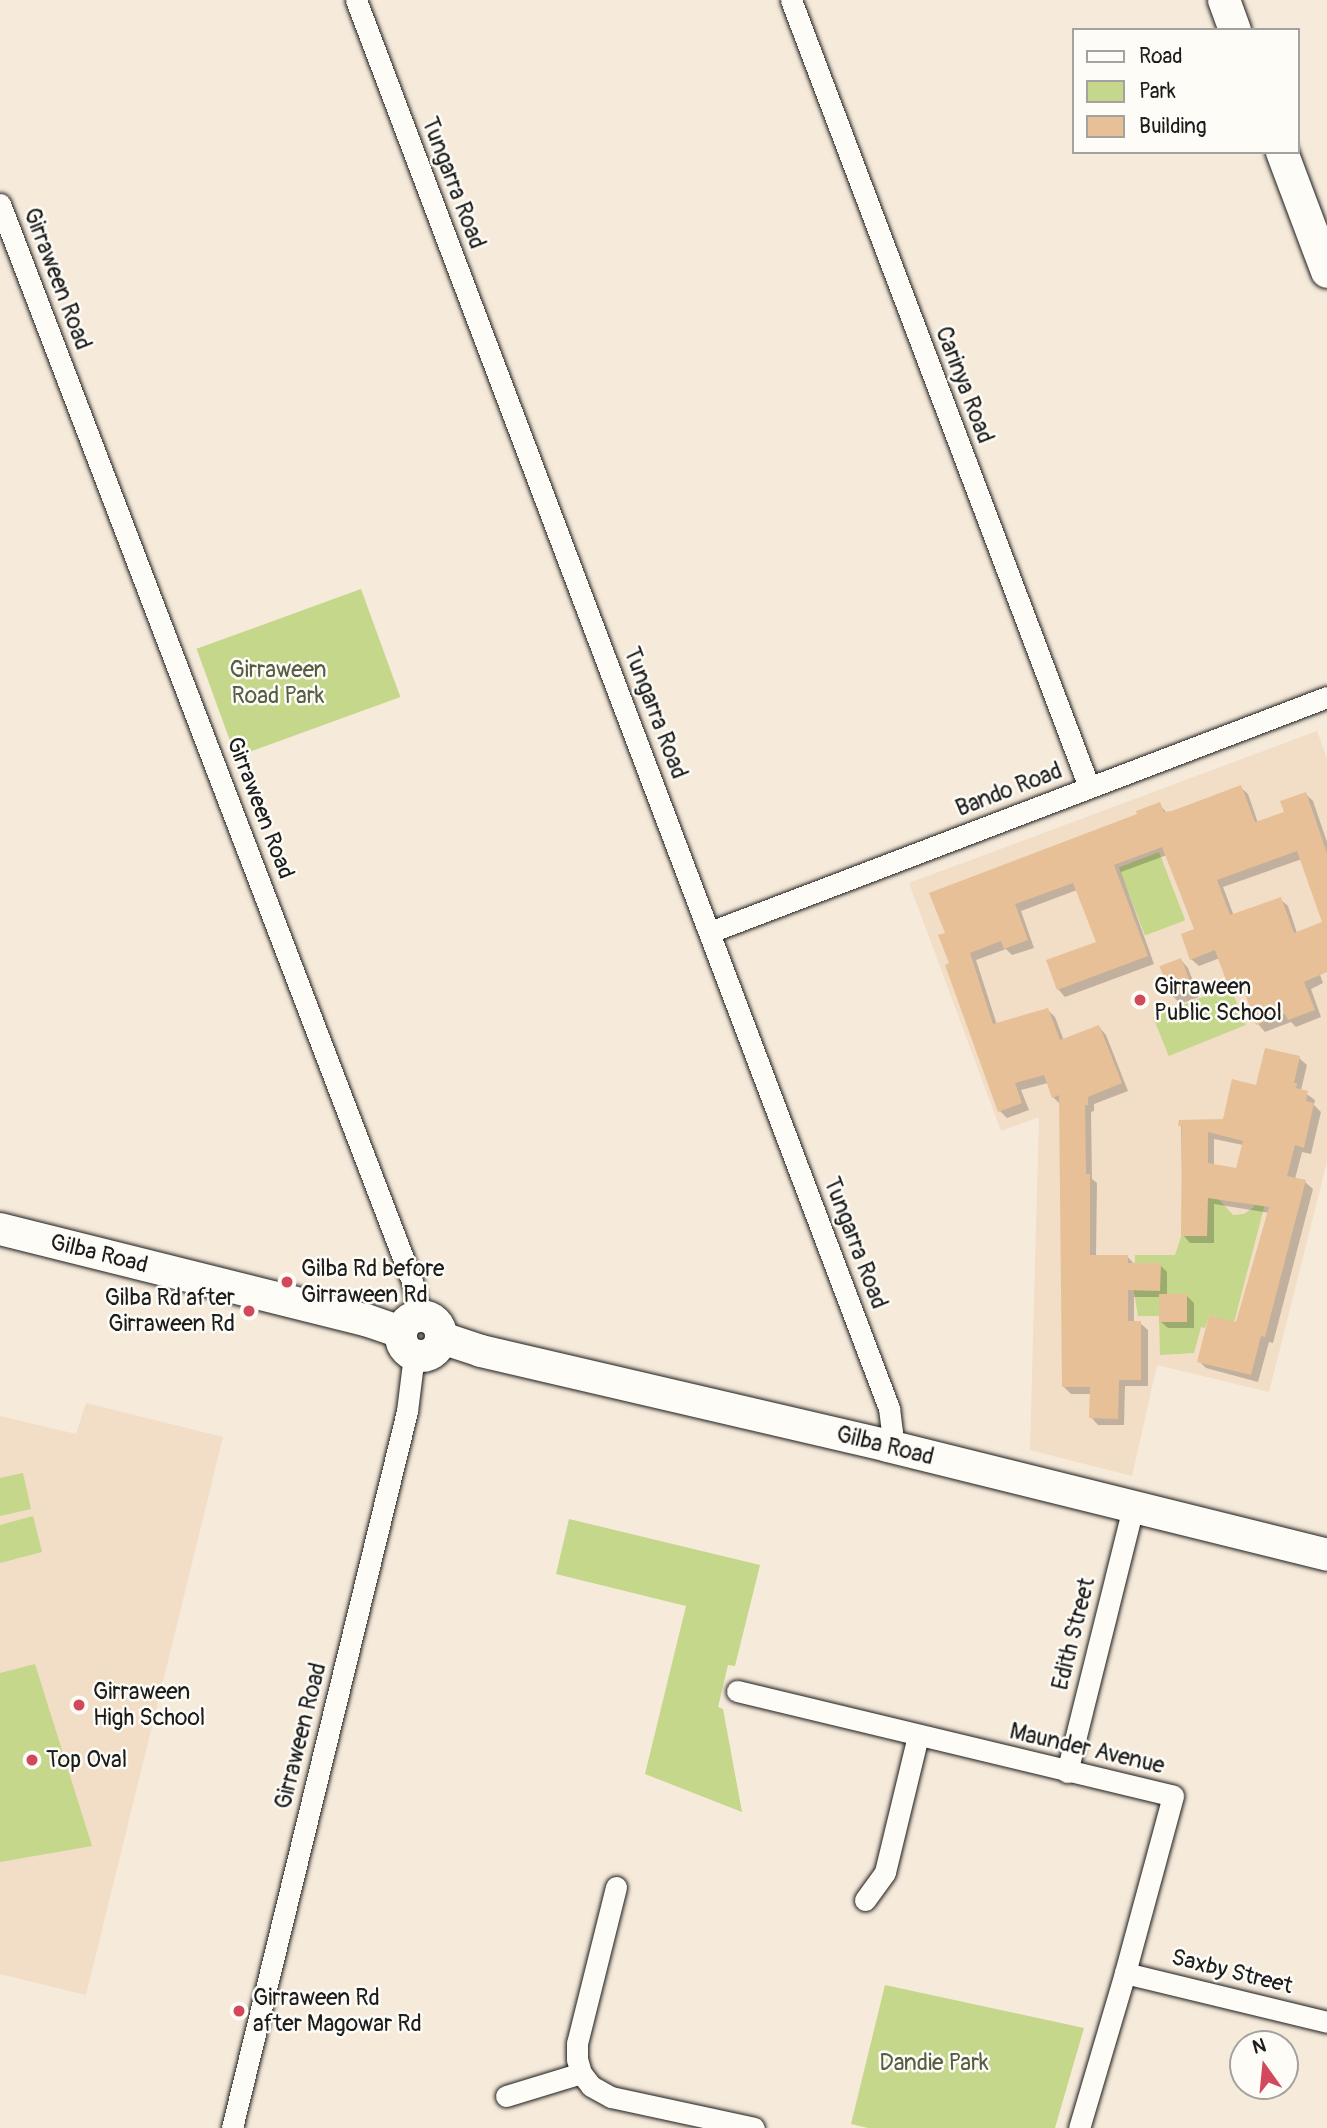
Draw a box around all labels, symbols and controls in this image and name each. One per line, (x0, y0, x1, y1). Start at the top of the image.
legend (1072, 28, 1299, 154)
text: Road (1139, 43, 1183, 70)
text: Park (1139, 78, 1176, 105)
street label: Tungarra Road (415, 113, 491, 253)
text: Building (1139, 113, 1206, 140)
street label: Girraween Road (17, 204, 97, 354)
street label: Carinya Road (929, 323, 999, 447)
street label: Tungarra Road (617, 643, 693, 783)
park label: Girraween Road Park (229, 656, 327, 710)
street label: Girraween Road (220, 733, 300, 883)
street label: Bando Road (952, 757, 1066, 823)
place label: Girraween Public School (1154, 973, 1282, 1027)
marker: Girraween Public School (1132, 992, 1148, 1008)
street label: Tungarra Road (817, 1173, 893, 1313)
street label: Gilba Road (47, 1229, 151, 1279)
place label: Gilba Rd before Girraween Rd (301, 1255, 444, 1309)
marker: Gilba Rd before Girraween Rd (279, 1274, 295, 1290)
place label: Gilba Rd after Girraween Rd (105, 1284, 235, 1338)
marker: Gilba Rd after Girraween Rd (241, 1303, 257, 1319)
street label: Gilba Road (833, 1421, 937, 1471)
street label: Edith Street (1047, 1575, 1101, 1693)
street label: Girraween Road (269, 1660, 333, 1812)
place label: Girraween High School (93, 1678, 205, 1732)
marker: Girraween High School (71, 1697, 87, 1713)
street label: Maunder Avenue (1007, 1718, 1167, 1780)
place label: Top Oval (46, 1746, 127, 1774)
marker: Top Oval (24, 1752, 40, 1768)
street label: Saxby Street (1168, 1944, 1296, 2000)
place label: Girraween Rd after Magowar Rd (253, 1984, 422, 2038)
marker: Girraween Rd after Magowar Rd (231, 2003, 247, 2019)
north arrow (1229, 2030, 1299, 2100)
text: N (1250, 2033, 1268, 2060)
park label: Dandie Park (879, 2049, 989, 2077)

